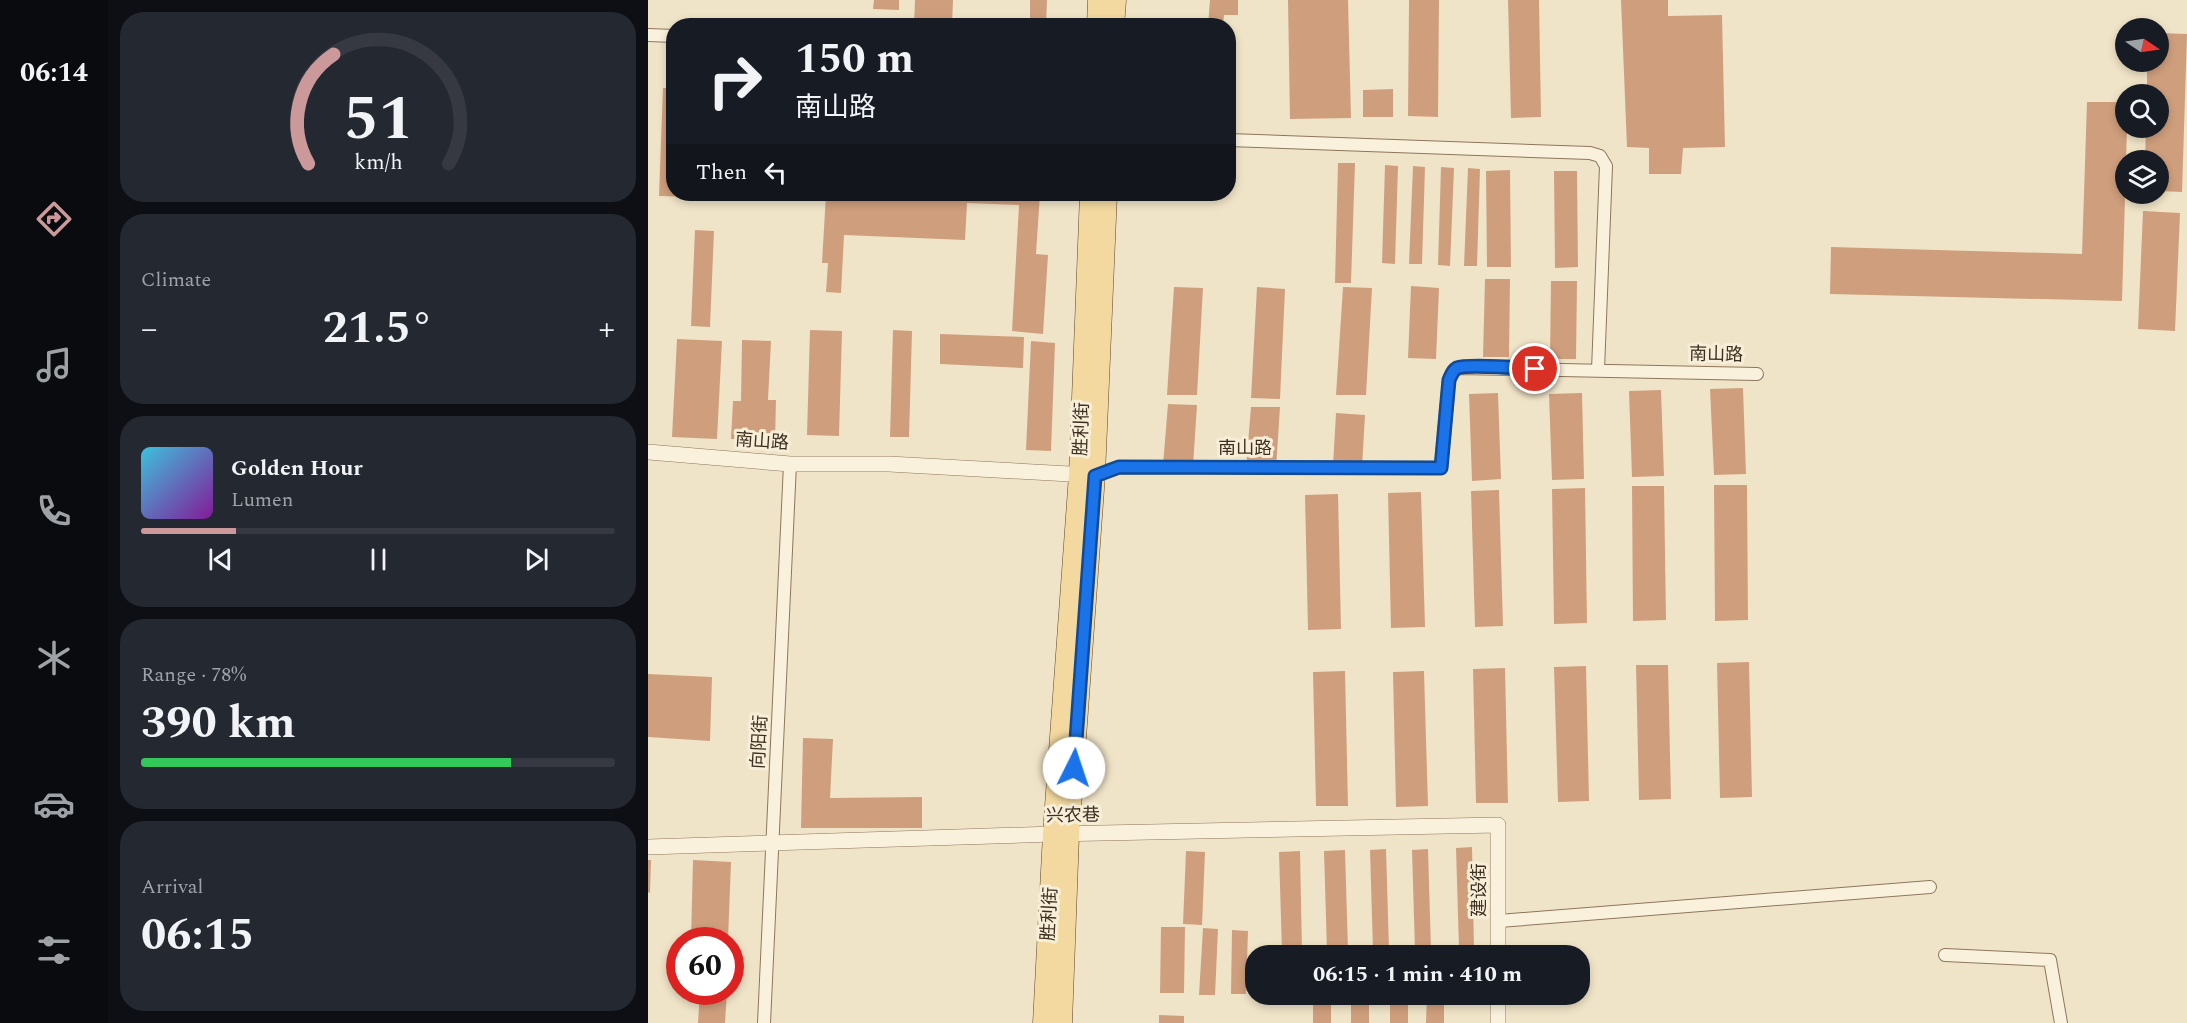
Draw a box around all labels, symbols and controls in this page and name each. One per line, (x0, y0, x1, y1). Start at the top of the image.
north arrow (2115, 18, 2169, 72)
map controls (2115, 18, 2169, 204)
text: 150 m (795, 28, 914, 91)
icon: right (696, 42, 774, 120)
text: 06:14 (20, 52, 88, 94)
text: 51 (343, 72, 413, 167)
button: search (2115, 84, 2169, 138)
text: 南山路 (795, 87, 876, 129)
text: km/h (354, 146, 402, 179)
button: layers (2115, 150, 2169, 204)
text: Then (696, 156, 747, 189)
icon: left (759, 156, 792, 189)
icon: directions (33, 198, 75, 240)
text: Climate (141, 265, 211, 295)
text: 21.5° (323, 294, 433, 363)
text: − (141, 304, 158, 354)
text: + (598, 304, 615, 354)
street label: 南山路 (1689, 341, 1743, 368)
pin (1509, 343, 1560, 394)
icon: music (33, 344, 75, 386)
icon: arrive (1518, 352, 1551, 385)
street label: 胜利街 (1067, 402, 1096, 456)
street label: 南山路 (734, 426, 790, 457)
street label: 南山路 (1218, 435, 1272, 462)
text: Golden Hour (231, 452, 363, 485)
text: Lumen (231, 485, 293, 515)
icon: phone (33, 490, 75, 532)
icon: previous (204, 543, 237, 576)
icon: pause (362, 543, 395, 576)
icon: next (520, 543, 553, 576)
icon: climate (33, 637, 75, 679)
text: Range · 78% (141, 660, 246, 690)
text: 390 km (141, 689, 296, 758)
street label: 向阳街 (745, 714, 774, 770)
position arrow (1042, 736, 1106, 800)
icon: car (33, 783, 75, 825)
street label: 兴农巷 (1046, 802, 1100, 829)
street label: 建设街 (1466, 863, 1493, 917)
text: Arrival (141, 872, 203, 902)
street label: 胜利街 (1035, 886, 1064, 942)
text: 06:15 (141, 901, 254, 970)
speed limit sign: 60 (666, 927, 744, 1005)
icon: filters (33, 929, 75, 971)
text: 06:15 · 1 min · 410 m (1313, 958, 1522, 991)

